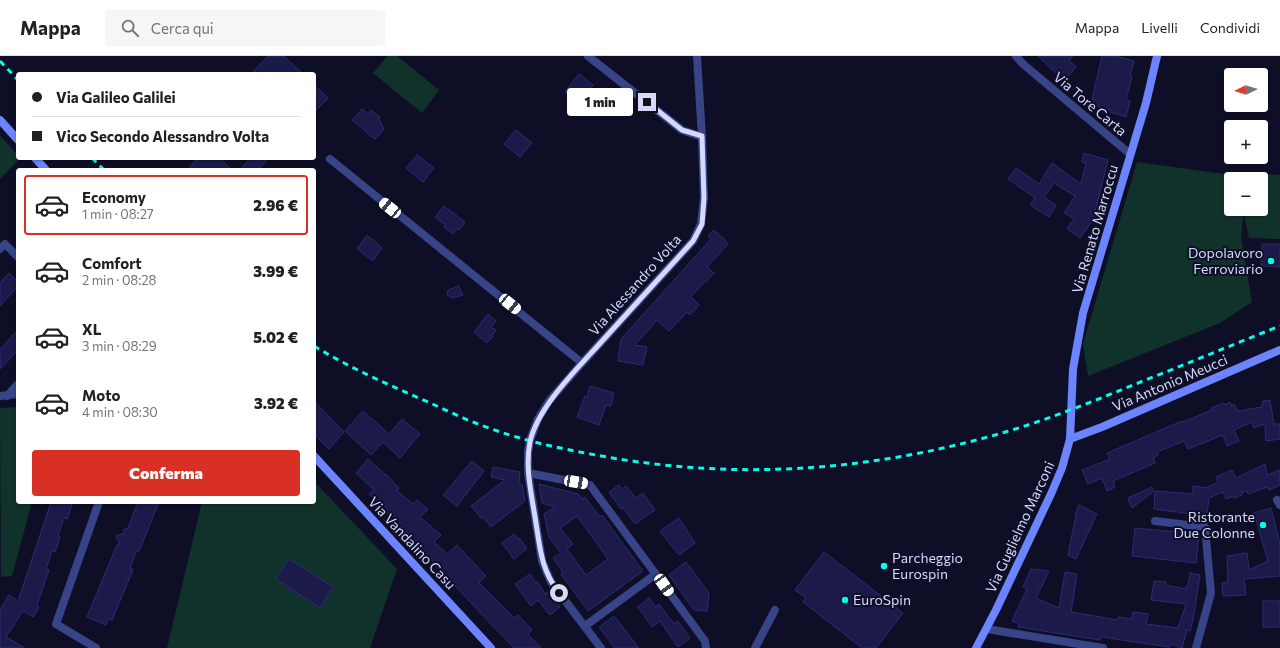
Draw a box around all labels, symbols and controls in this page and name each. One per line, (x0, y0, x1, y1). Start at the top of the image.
search box (105, 10, 385, 46)
text: Mappa (20, 16, 81, 39)
icon: search (119, 17, 141, 39)
text: Cerca qui (151, 19, 214, 37)
text: Mappa (1075, 19, 1119, 36)
text: Livelli (1141, 19, 1178, 36)
text: Condividi (1200, 19, 1260, 36)
street label: Via Tore Carta (1050, 68, 1130, 139)
north arrow (1224, 68, 1268, 112)
map controls (1224, 68, 1268, 216)
text: Via Galileo Galilei (56, 88, 176, 106)
callout: 1 min (567, 88, 633, 116)
route end (638, 93, 656, 111)
text: 1 min (584, 94, 616, 110)
button: + (1224, 120, 1268, 164)
text: Vico Secondo Alessandro Volta (56, 127, 269, 145)
street label: Via Renato Marroccu (1068, 163, 1121, 295)
button: − (1224, 172, 1268, 216)
icon: car (34, 187, 70, 223)
text: Economy (82, 188, 146, 206)
text: 2.96 € (253, 196, 298, 214)
car (377, 196, 403, 220)
text: 1 min · 08:27 (82, 206, 154, 222)
street label: Via Alessandro Volta (585, 231, 684, 339)
place label: Dopolavoro Ferroviario (1188, 244, 1263, 277)
icon: car (34, 253, 70, 289)
text: Comfort (82, 254, 142, 272)
marker: Dopolavoro Ferroviario (1266, 256, 1276, 266)
text: 3.99 € (253, 262, 298, 280)
text: 2 min · 08:28 (82, 272, 156, 288)
car (497, 292, 523, 316)
icon: car (34, 319, 70, 355)
text: XL (82, 320, 101, 338)
text: 5.02 € (253, 328, 298, 346)
text: 3 min · 08:29 (82, 338, 157, 354)
street label: Via Antonio Meucci (1110, 351, 1230, 415)
icon: car (34, 385, 70, 421)
text: Moto (82, 386, 121, 404)
text: 3.92 € (254, 394, 298, 412)
text: 4 min · 08:30 (82, 404, 158, 420)
button: Conferma (32, 450, 300, 496)
street label: Via Guglielmo Marconi (982, 458, 1057, 595)
car (563, 474, 589, 490)
street label: Via Vandalino Casu (365, 493, 460, 592)
place label: Ristorante Due Colonne (1173, 508, 1255, 541)
marker: Ristorante Due Colonne (1258, 520, 1268, 530)
place label: Parcheggio Eurospin (892, 549, 963, 582)
marker: Parcheggio Eurospin (879, 561, 889, 571)
car (652, 572, 676, 598)
route start (550, 584, 568, 602)
place label: EuroSpin (853, 591, 911, 608)
marker: EuroSpin (840, 595, 850, 605)

